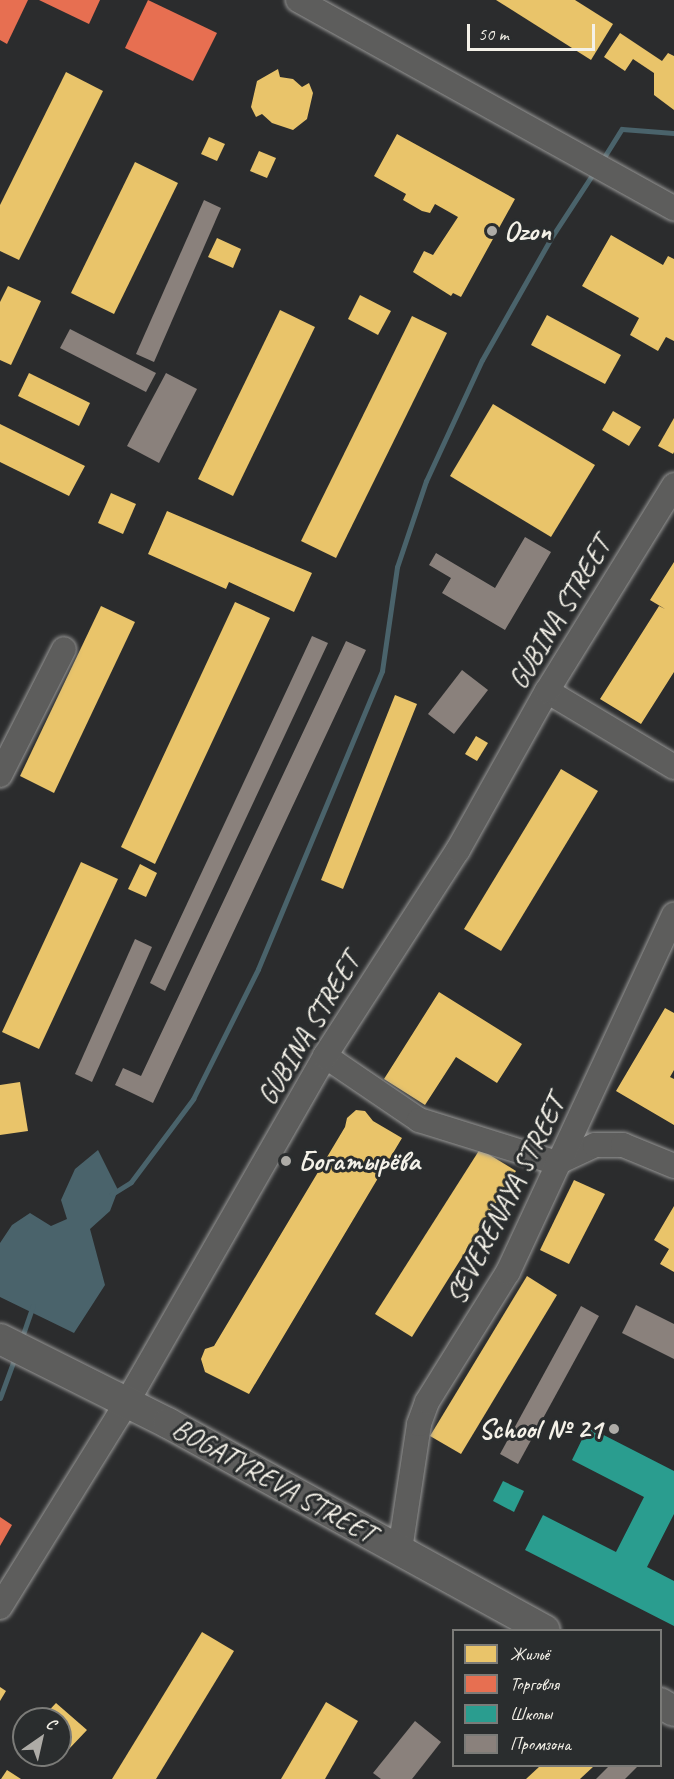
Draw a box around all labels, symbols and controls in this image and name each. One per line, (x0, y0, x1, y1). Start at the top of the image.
scale bar (470, 12, 598, 50)
text: 50 m (478, 23, 509, 45)
place label: Ozon (504, 214, 551, 248)
marker: Ozon (485, 224, 499, 238)
street label: GUBINA STREET (501, 531, 619, 695)
street label: GUBINA STREET (250, 947, 368, 1111)
street label: SEVERENAYA STREET (439, 1090, 573, 1310)
place label: Богатырёва (298, 1144, 420, 1178)
marker: Богатырёва (279, 1154, 293, 1168)
street label: BOGATYREVA STREET (166, 1411, 382, 1551)
place label: School № 21 (478, 1412, 602, 1446)
marker: School № 21 (607, 1422, 621, 1436)
legend (452, 1629, 662, 1767)
text: Жильё (510, 1643, 549, 1665)
text: Торговля (510, 1673, 559, 1695)
text: Школы (510, 1703, 552, 1725)
north arrow (12, 1707, 72, 1767)
text: С (42, 1713, 60, 1734)
text: Промзона (510, 1733, 571, 1755)

